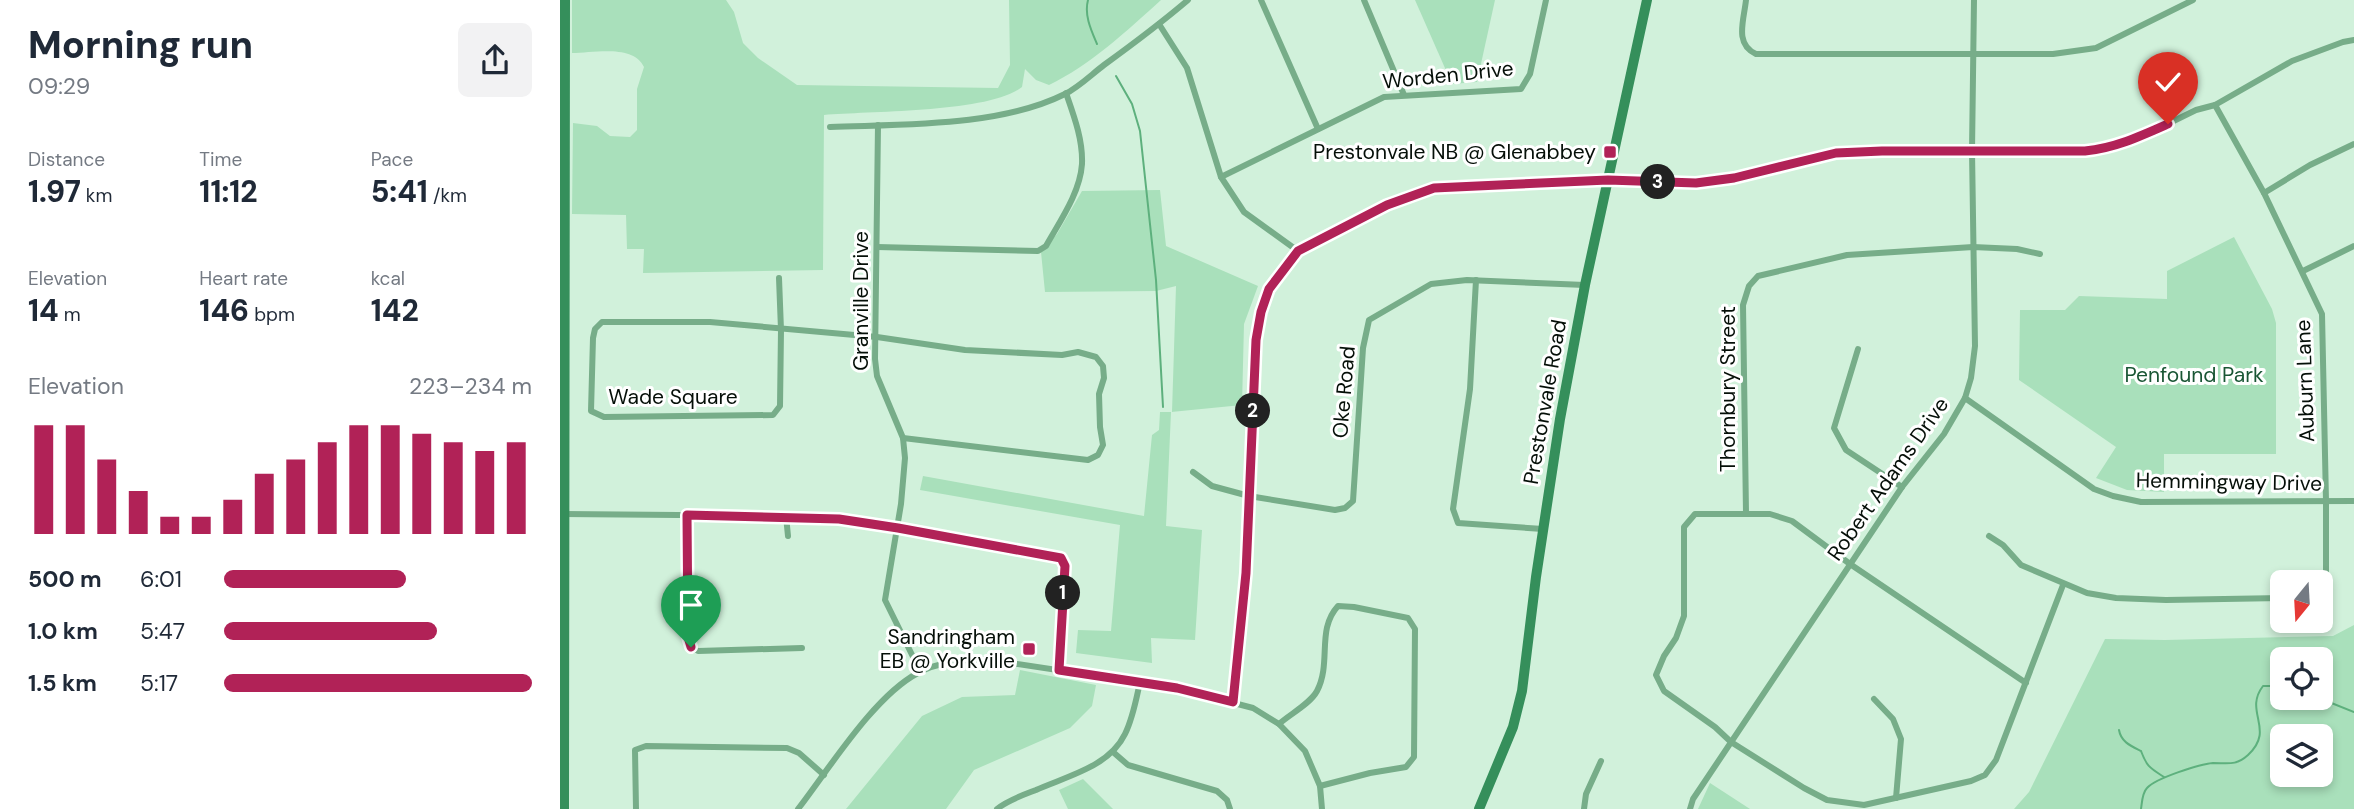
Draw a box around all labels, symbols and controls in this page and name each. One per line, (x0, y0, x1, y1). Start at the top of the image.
text: Morning run (28, 20, 253, 70)
button: share (458, 23, 532, 97)
pin (2138, 52, 2198, 124)
street label: Worden Drive (1381, 54, 1515, 96)
icon: check (2149, 63, 2187, 101)
text: 09:29 (28, 71, 90, 101)
place label: Prestonvale NB @ Glenabbey (1313, 138, 1596, 166)
marker: Prestonvale NB @ Glenabbey (1602, 144, 1618, 160)
text: Distance (28, 147, 105, 172)
text: Time (199, 147, 242, 172)
text: Pace (371, 147, 413, 172)
pin: 3 (1640, 164, 1676, 200)
text: 3 (1652, 169, 1663, 194)
text: 1.97 (28, 172, 81, 211)
text: 11:12 (199, 172, 258, 211)
text: 5:41 (371, 172, 428, 211)
text: km (81, 183, 112, 208)
text: /km (428, 183, 467, 208)
street label: Granville Drive (847, 231, 875, 371)
text: Elevation (28, 266, 107, 291)
text: Heart rate (199, 266, 288, 291)
text: kcal (371, 266, 405, 291)
text: 14 (28, 291, 59, 330)
text: 146 (199, 291, 249, 330)
text: 142 (371, 291, 419, 330)
text: m (59, 302, 81, 327)
text: bpm (249, 302, 295, 327)
street label: Thornbury Street (1714, 306, 1742, 472)
street label: Prestonvale Road (1517, 317, 1573, 487)
street label: Auburn Lane (2289, 319, 2321, 443)
street label: Oke Road (1326, 345, 1362, 439)
park label: Penfound Park (2124, 361, 2264, 389)
text: Elevation (28, 371, 124, 401)
text: 223–234 m (409, 371, 532, 401)
street label: Wade Square (608, 383, 738, 411)
street label: Robert Adams Drive (1821, 392, 1955, 566)
pin: 2 (1236, 394, 1270, 428)
text: 2 (1247, 398, 1258, 423)
street label: Hemmingway Drive (2136, 466, 2322, 498)
text: 500 m (28, 564, 102, 594)
text: 6:01 (140, 564, 182, 594)
north arrow (2270, 570, 2333, 634)
map controls (2270, 570, 2333, 787)
pin (661, 575, 721, 647)
pin: 1 (1046, 576, 1080, 610)
text: 1 (1059, 580, 1066, 605)
icon: arrive (672, 586, 710, 624)
text: 1.0 km (28, 616, 98, 646)
text: 5:47 (140, 616, 185, 646)
place label: Sandringham EB @ Yorkville (880, 623, 1015, 675)
marker: Sandringham EB @ Yorkville (1021, 641, 1037, 657)
button: locate (2270, 647, 2333, 710)
text: 1.5 km (28, 668, 97, 698)
text: 5:17 (140, 668, 178, 698)
button: layers (2270, 724, 2333, 787)

